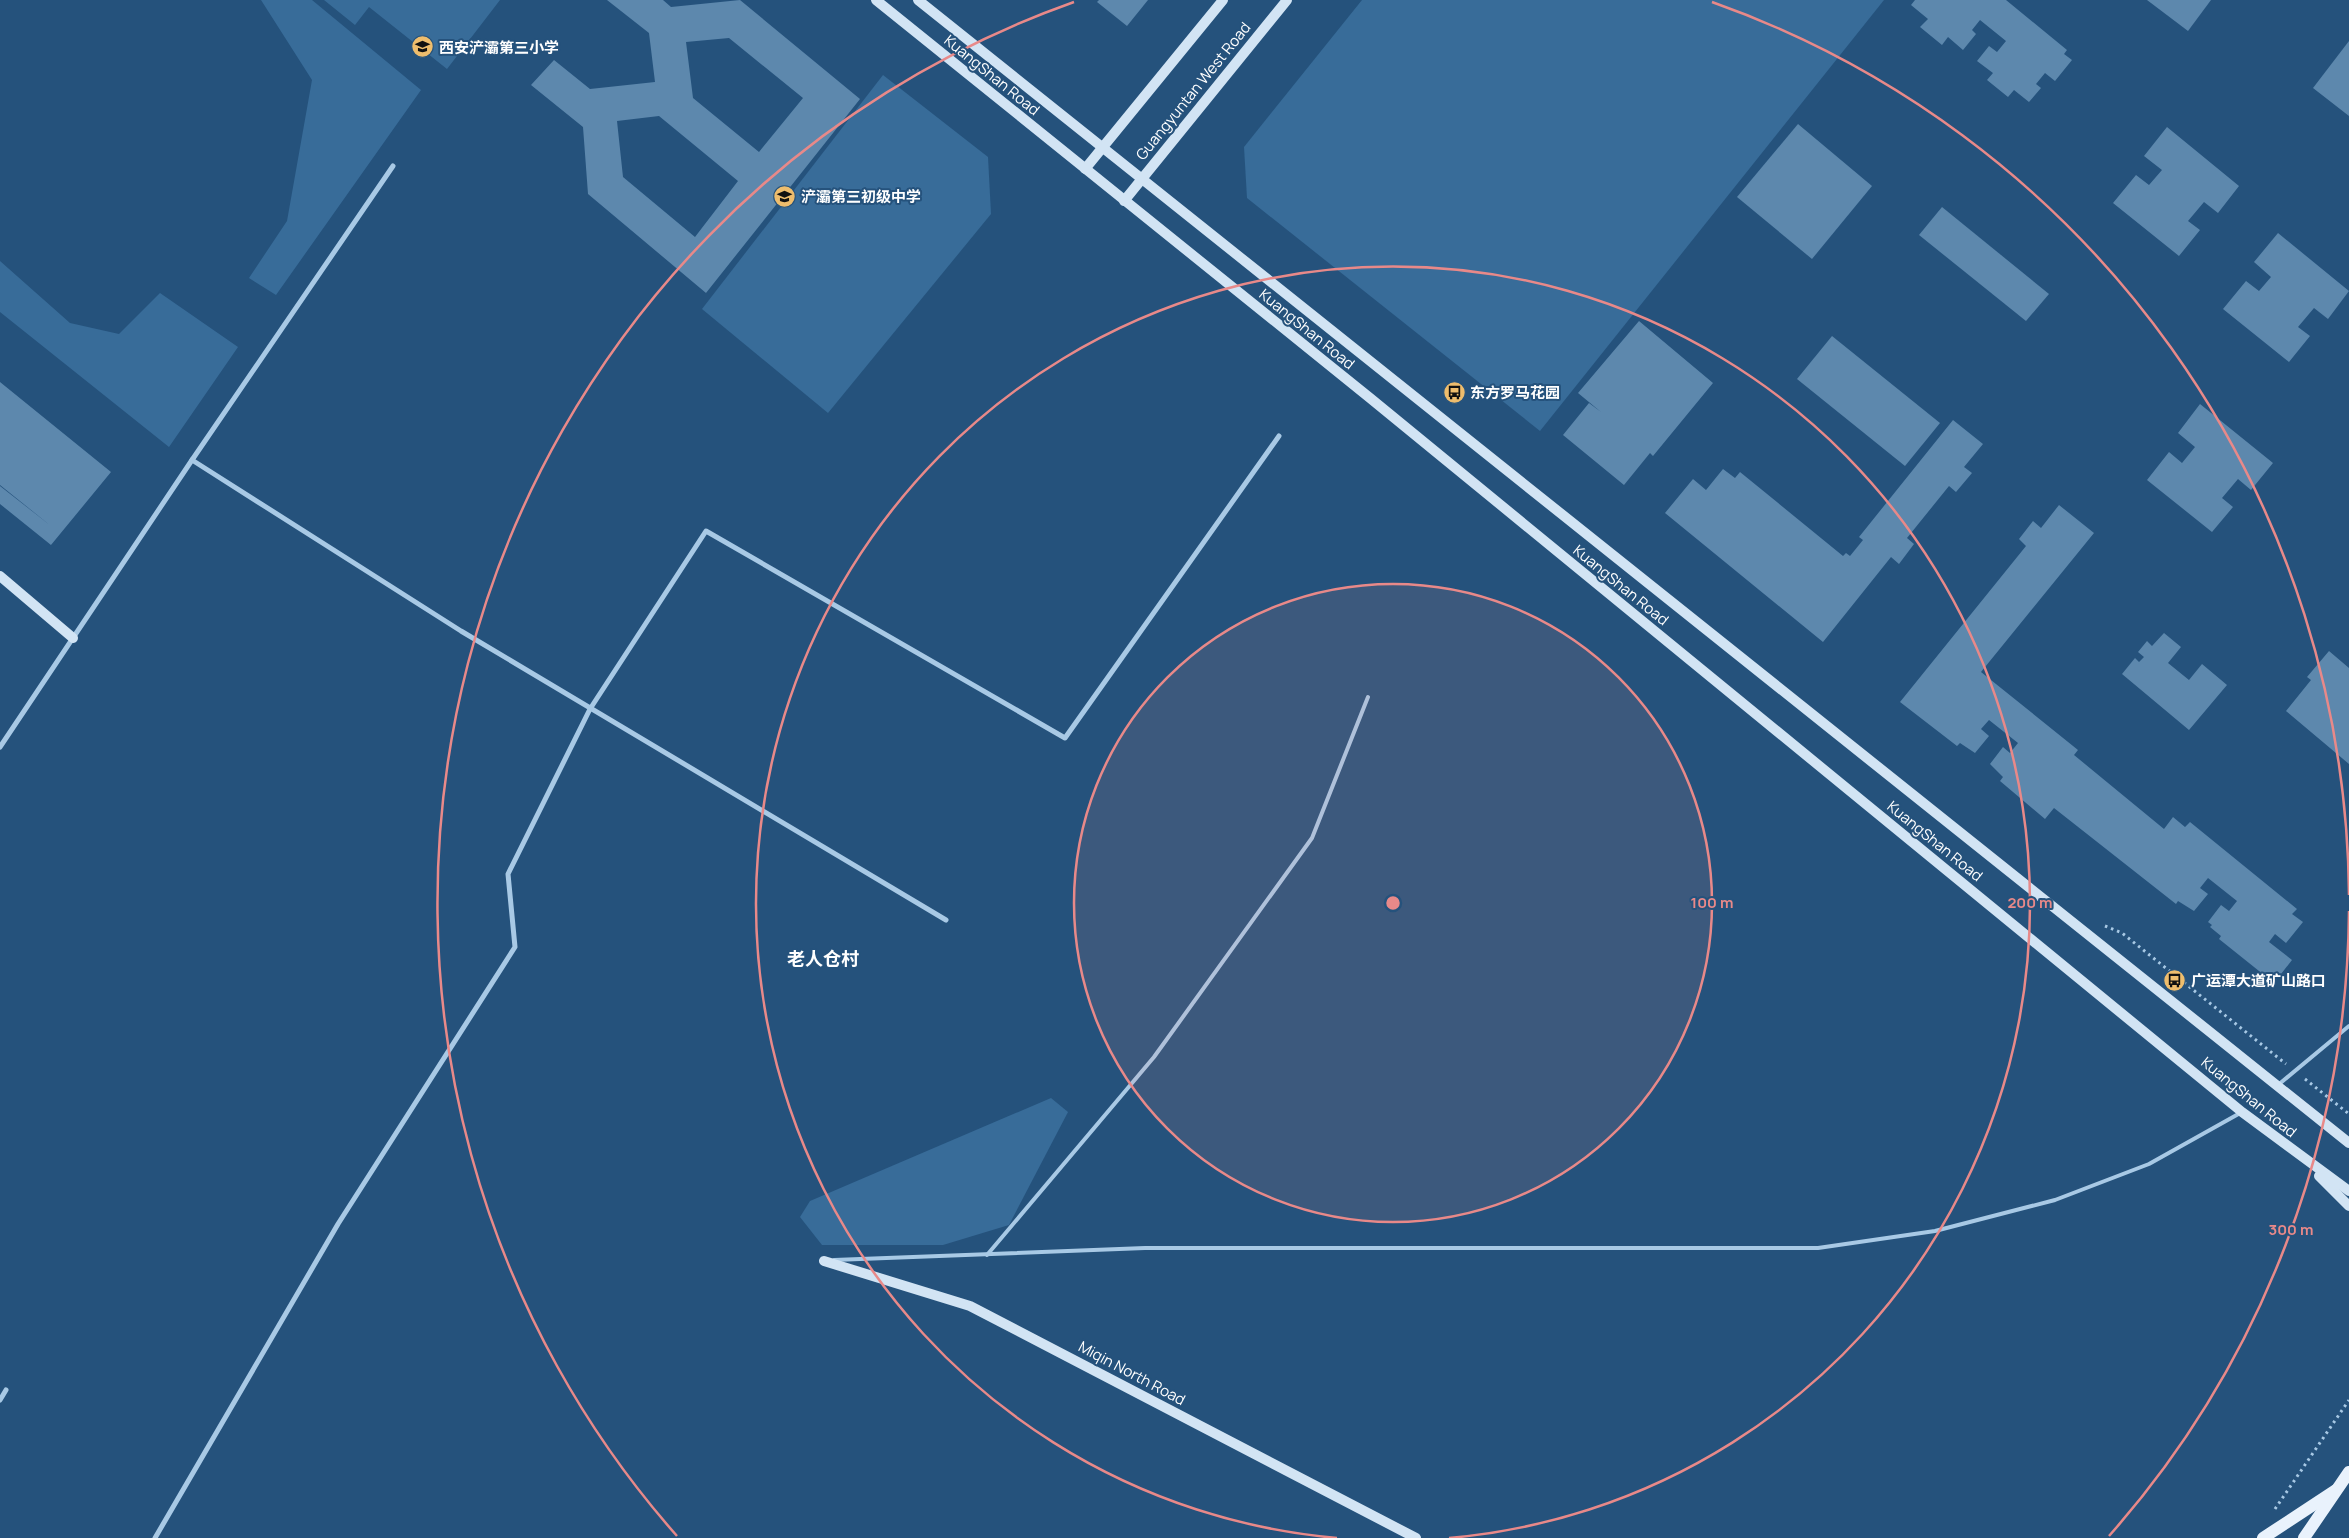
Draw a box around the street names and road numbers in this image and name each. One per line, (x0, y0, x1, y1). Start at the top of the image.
street label: Guangyuntan West Road (1131, 18, 1255, 164)
street label: KuangShan Road (940, 30, 1044, 120)
street label: KuangShan Road (1255, 284, 1359, 374)
street label: KuangShan Road (1569, 540, 1673, 630)
street label: KuangShan Road (1883, 796, 1987, 886)
street label: KuangShan Road (2197, 1052, 2301, 1142)
street label: Miqin North Road (1075, 1336, 1189, 1410)

